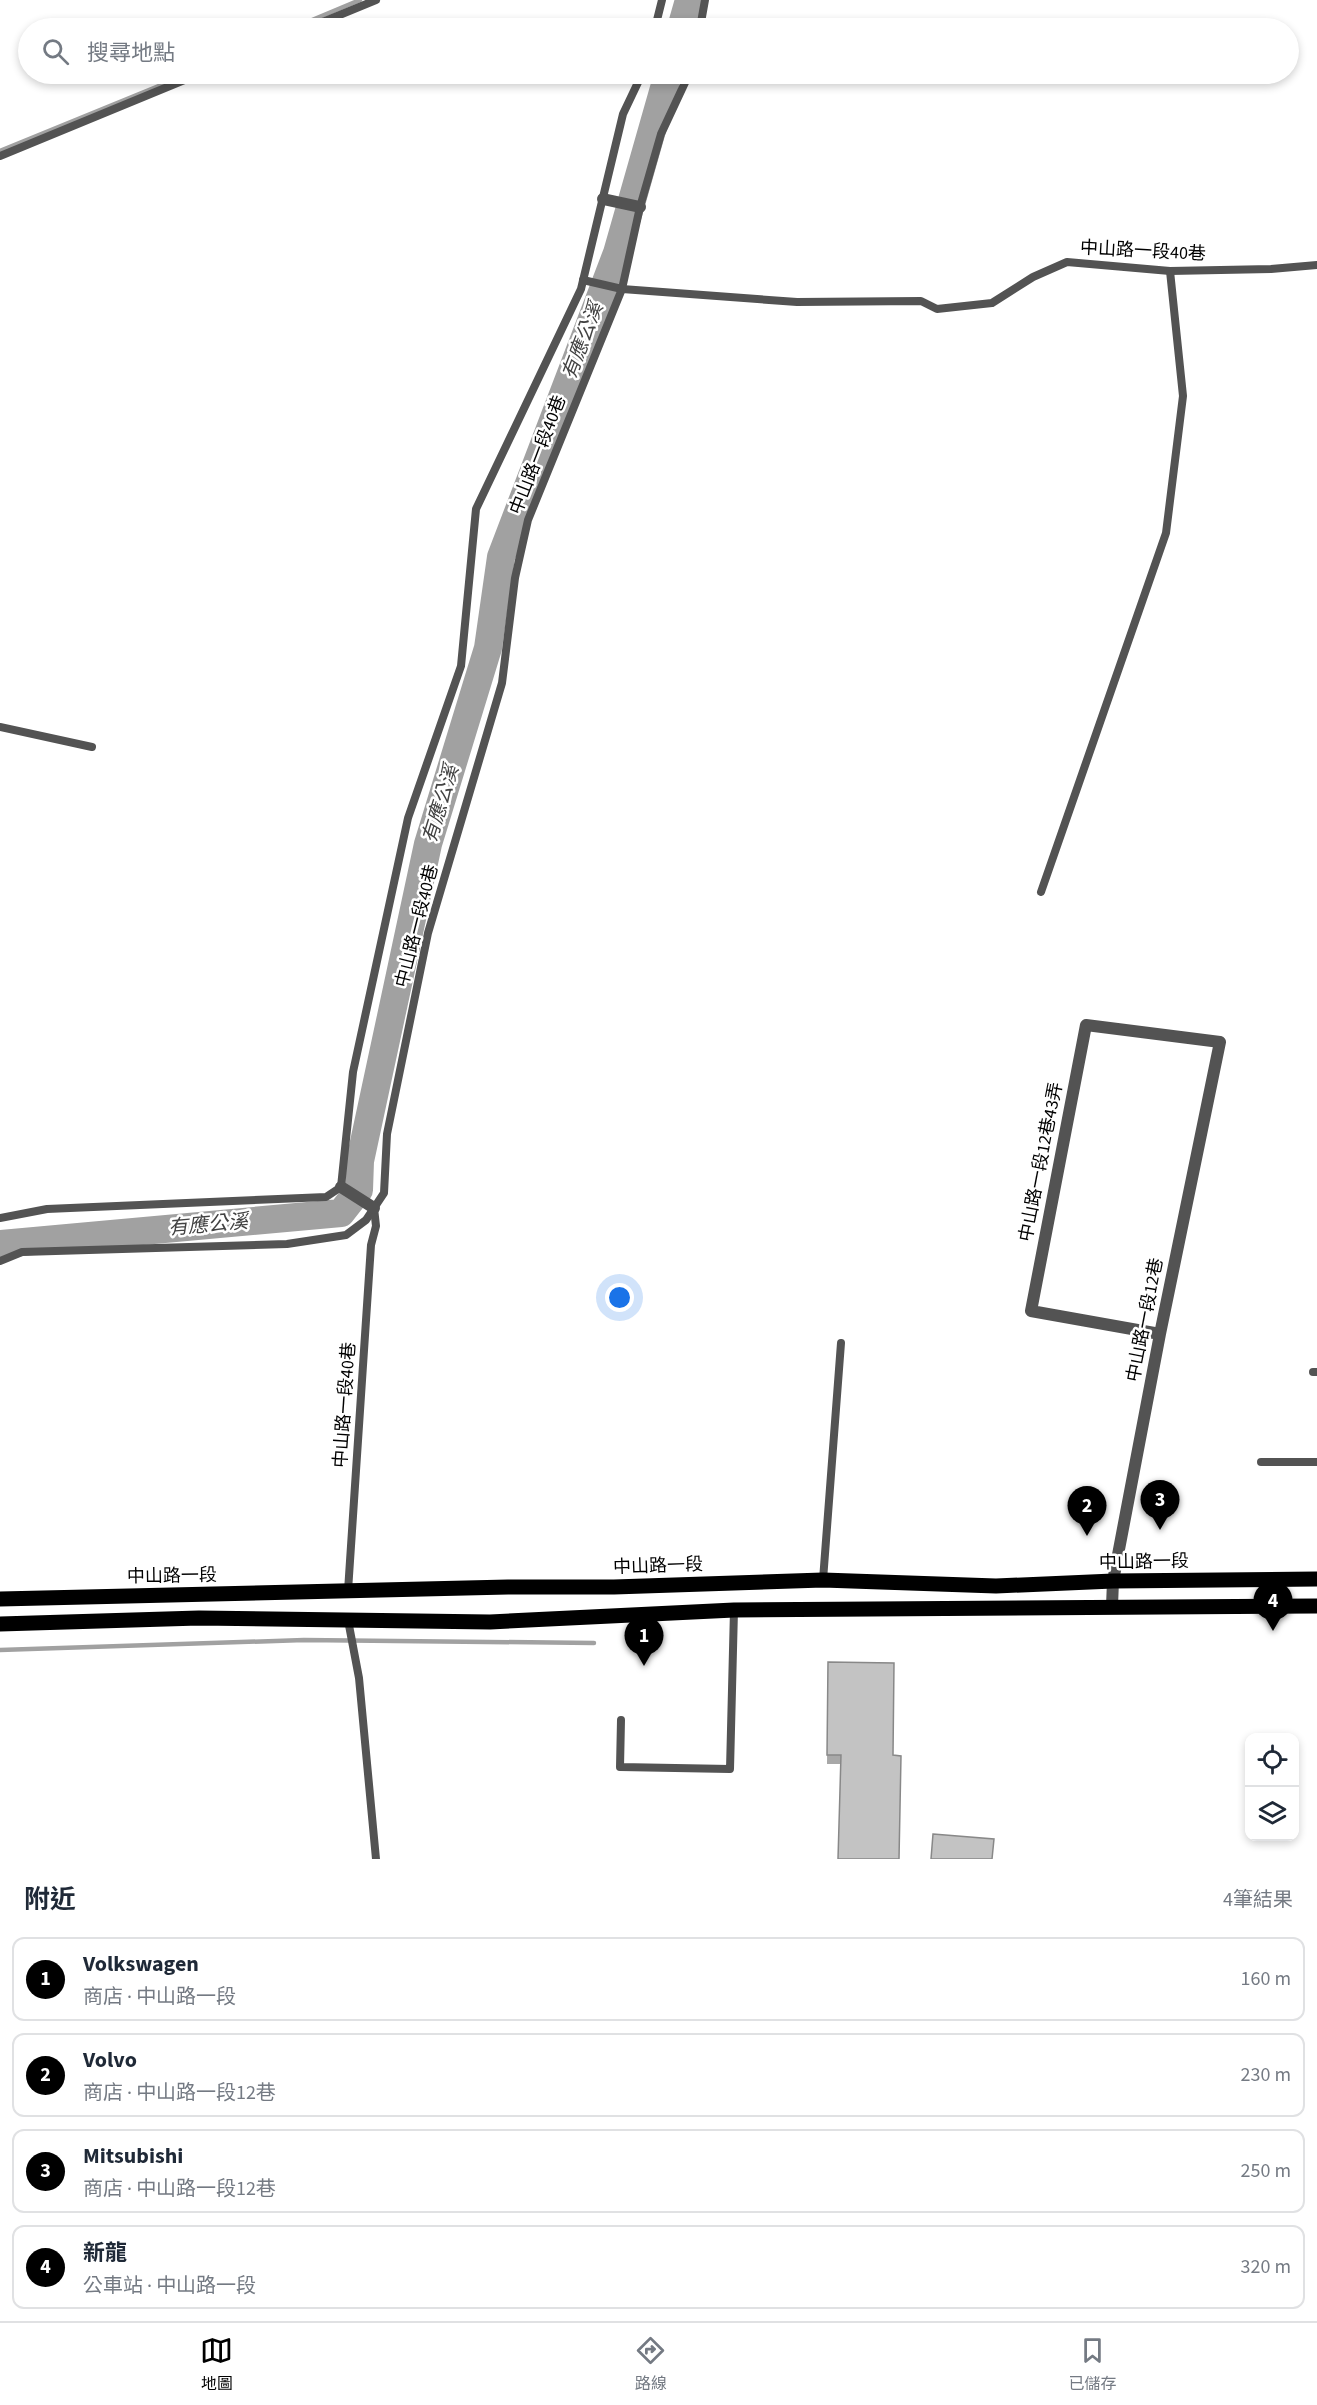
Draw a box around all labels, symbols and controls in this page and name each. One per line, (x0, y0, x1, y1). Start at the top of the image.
search box (18, 18, 1299, 84)
icon: search (39, 35, 72, 68)
text: 搜尋地點 (87, 37, 175, 69)
street label: 中山路一段40巷 (1079, 235, 1207, 267)
water label: 有應公溪 (556, 296, 611, 383)
street label: 中山路一段40巷 (504, 392, 572, 518)
water label: 有應公溪 (416, 759, 467, 846)
street label: 中山路一段40巷 (390, 862, 444, 990)
street label: 中山路一段12巷43弄 (1013, 1080, 1069, 1244)
water label: 有應公溪 (167, 1207, 252, 1242)
street label: 中山路一段12巷 (1121, 1256, 1169, 1384)
your location (605, 1283, 634, 1312)
street label: 中山路一段40巷 (328, 1341, 362, 1469)
pin: 3 (1140, 1480, 1180, 1530)
pin: 2 (1068, 1486, 1106, 1536)
street label: 中山路一段 (1099, 1549, 1189, 1575)
street label: 中山路一段 (613, 1552, 703, 1580)
street label: 中山路一段 (127, 1563, 217, 1589)
pin: 4 (1254, 1582, 1292, 1631)
pin: 1 (624, 1616, 664, 1666)
map controls (1245, 1733, 1299, 1841)
button: locate (1245, 1733, 1299, 1787)
button: layers (1245, 1787, 1299, 1841)
text: 附近 (24, 1881, 76, 1918)
text: 4筆結果 (1223, 1886, 1293, 1914)
text: Volkswagen (83, 1948, 199, 1980)
text: 1 (40, 1965, 51, 1993)
text: 160 m (1241, 1965, 1291, 1993)
text: 商店 · 中山路一段 (83, 1983, 236, 2011)
text: Volvo (83, 2044, 137, 2076)
text: 2 (40, 2061, 51, 2089)
text: 230 m (1241, 2061, 1291, 2089)
text: 商店 · 中山路一段12巷 (83, 2079, 276, 2107)
text: Mitsubishi (83, 2140, 183, 2172)
text: 3 (40, 2157, 51, 2185)
text: 250 m (1241, 2157, 1291, 2185)
text: 商店 · 中山路一段12巷 (83, 2175, 276, 2203)
text: 新龍 (83, 2237, 127, 2269)
text: 4 (40, 2253, 51, 2281)
text: 320 m (1241, 2253, 1291, 2281)
text: 公車站 · 中山路一段 (83, 2272, 256, 2300)
tab: 地圖 (200, 2334, 233, 2395)
tab: 路線 (634, 2334, 667, 2395)
tab: 已儲存 (1068, 2334, 1116, 2395)

